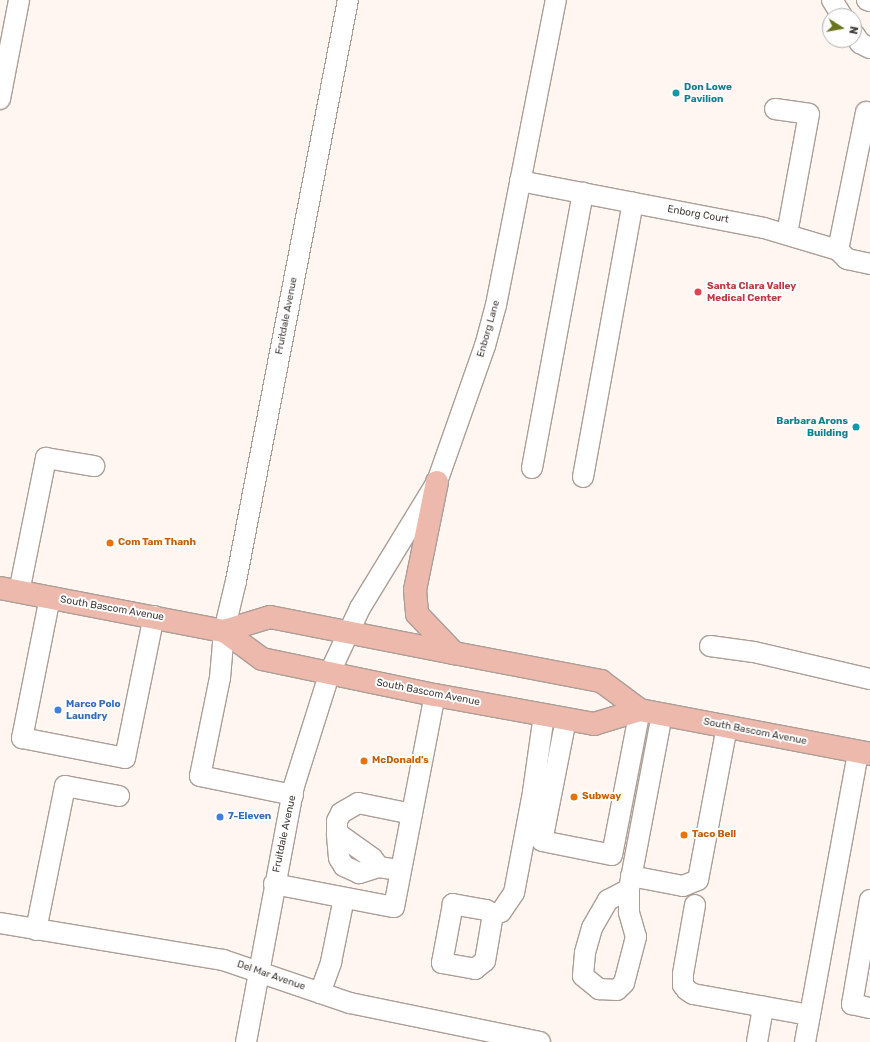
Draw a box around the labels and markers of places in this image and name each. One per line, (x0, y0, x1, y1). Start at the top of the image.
place label: Don Lowe Pavilion (684, 81, 732, 104)
marker: Don Lowe Pavilion (671, 88, 681, 98)
place label: Santa Clara Valley Medical Center (707, 280, 797, 304)
marker: Santa Clara Valley Medical Center (692, 286, 704, 298)
place label: Barbara Arons Building (776, 415, 848, 438)
marker: Barbara Arons Building (851, 422, 861, 432)
place label: Com Tam Thanh (118, 537, 196, 549)
marker: Com Tam Thanh (105, 538, 115, 548)
place label: Marco Polo Laundry (66, 698, 121, 722)
marker: Marco Polo Laundry (53, 705, 63, 715)
place label: McDonald's (372, 755, 429, 767)
marker: McDonald's (359, 756, 369, 766)
place label: Subway (582, 791, 621, 803)
marker: Subway (569, 792, 579, 802)
place label: 7-Eleven (228, 811, 271, 823)
marker: 7-Eleven (215, 812, 225, 822)
place label: Taco Bell (692, 829, 736, 841)
marker: Taco Bell (679, 830, 689, 840)

